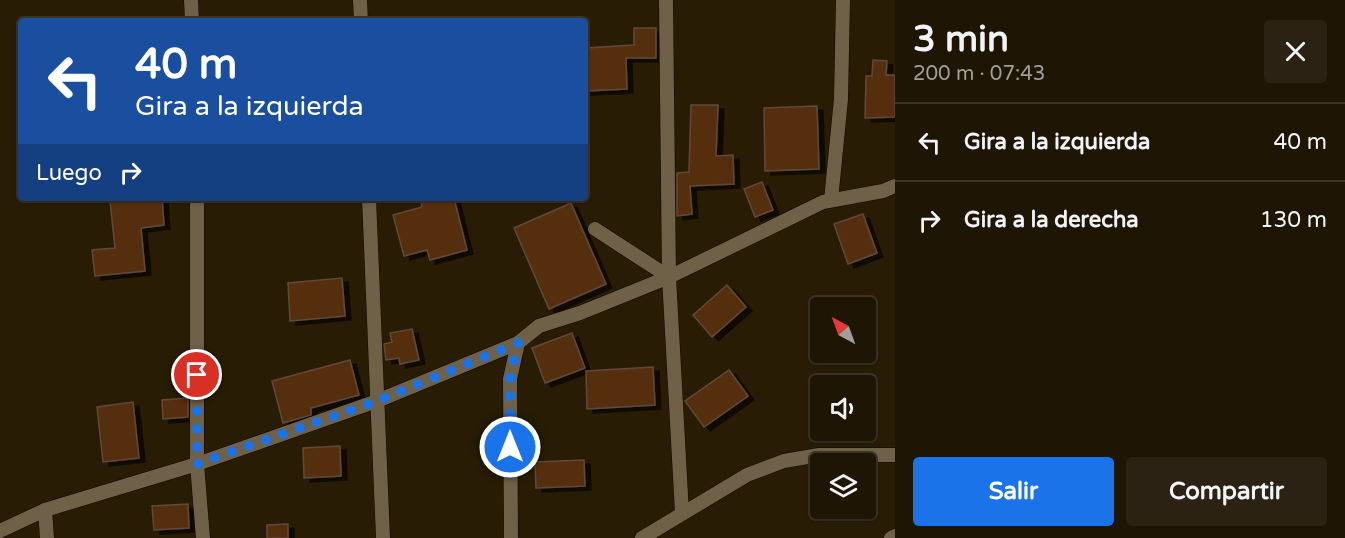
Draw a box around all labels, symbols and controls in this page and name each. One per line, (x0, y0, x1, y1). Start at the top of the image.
text: 3 min (913, 18, 1009, 61)
button: close (1264, 20, 1327, 83)
text: 40 m (135, 39, 237, 90)
icon: left (36, 42, 114, 120)
text: 200 m · 07:43 (913, 62, 1045, 86)
text: Gira a la izquierda (135, 90, 364, 123)
icon: left (913, 126, 946, 159)
text: Gira a la izquierda (964, 129, 1150, 155)
text: 40 m (1273, 129, 1327, 155)
icon: right (114, 156, 147, 189)
text: Luego (36, 160, 102, 186)
icon: right (913, 204, 946, 237)
text: Gira a la derecha (964, 207, 1139, 233)
text: 130 m (1260, 207, 1327, 233)
north arrow (810, 297, 876, 363)
map controls (810, 297, 876, 519)
pin (171, 349, 222, 400)
icon: arrive (180, 358, 213, 391)
button: sound (810, 375, 876, 441)
position arrow (478, 415, 542, 479)
button: layers (810, 453, 876, 519)
button: Salir (913, 457, 1114, 526)
button: Compartir (1126, 457, 1327, 526)

